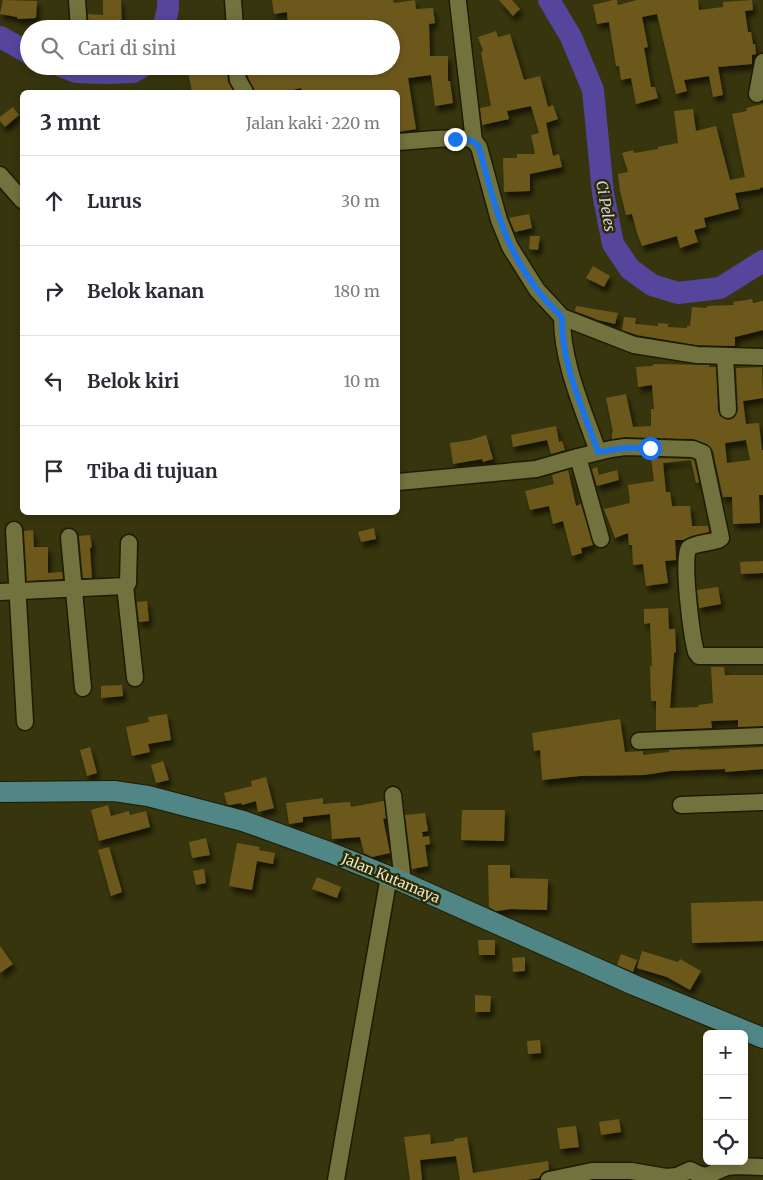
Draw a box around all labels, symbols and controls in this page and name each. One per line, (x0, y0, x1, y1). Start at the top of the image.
search box (20, 20, 400, 75)
icon: search (38, 34, 66, 62)
text: Cari di sini (78, 36, 176, 60)
text: 3 mnt (40, 109, 101, 136)
text: Jalan kaki · 220 m (246, 113, 380, 133)
route end (444, 128, 467, 151)
water label: Ci Peles (592, 179, 620, 233)
icon: ahead (40, 187, 68, 215)
text: Lurus (87, 189, 142, 213)
text: 30 m (341, 191, 380, 211)
icon: right (40, 277, 68, 305)
text: Belok kanan (87, 279, 204, 303)
text: 180 m (334, 281, 380, 301)
icon: left (40, 367, 68, 395)
text: Belok kiri (87, 369, 179, 393)
text: 10 m (343, 371, 380, 391)
route start (639, 437, 662, 460)
icon: arrive (40, 457, 68, 485)
text: Tiba di tujuan (87, 459, 218, 483)
street label: Jalan Kutamaya (338, 849, 443, 907)
map controls (703, 1030, 748, 1165)
button: + (703, 1030, 748, 1075)
button: − (703, 1075, 748, 1120)
button: locate (703, 1120, 748, 1165)

